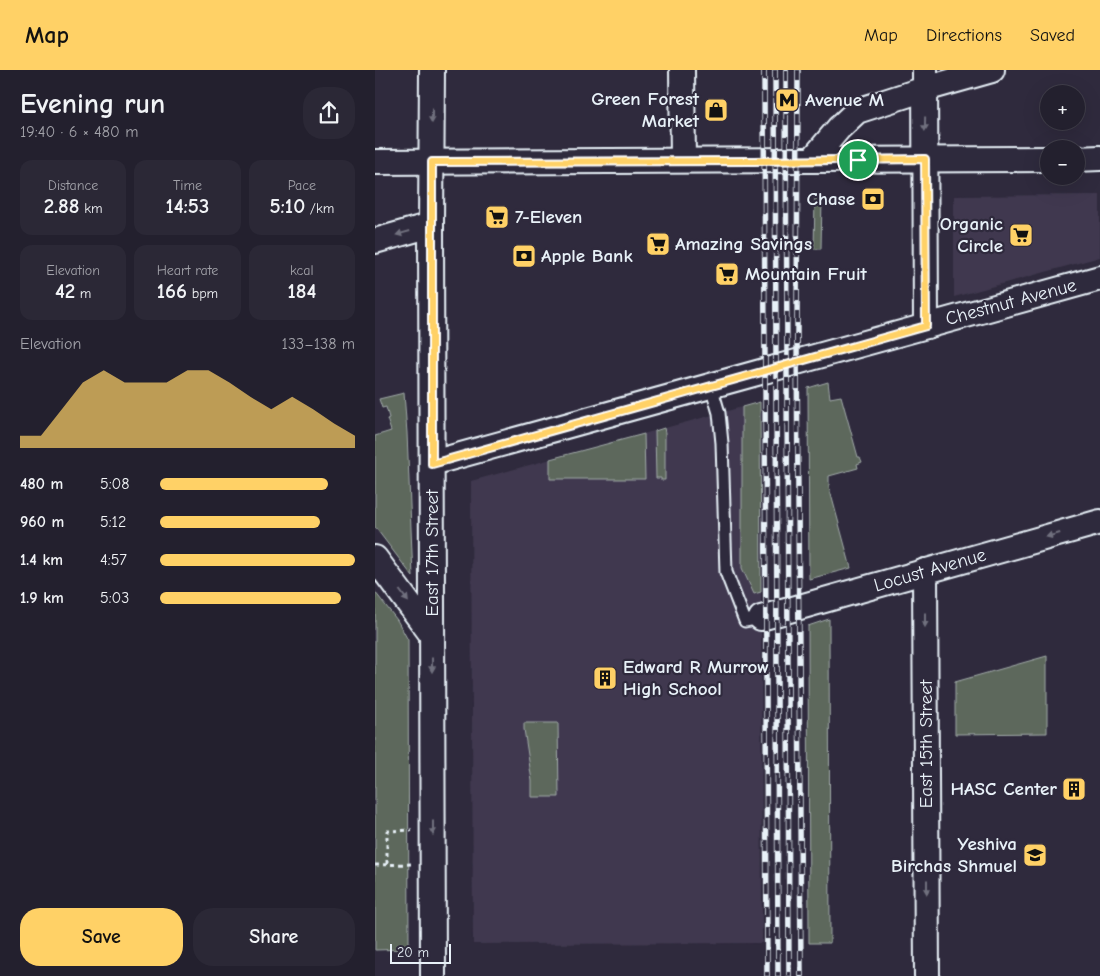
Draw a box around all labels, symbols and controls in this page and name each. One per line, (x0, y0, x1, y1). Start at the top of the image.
text: Map (25, 21, 69, 49)
text: Map (864, 25, 898, 46)
text: Directions (926, 25, 1002, 46)
text: Saved (1030, 25, 1075, 46)
map controls (1040, 85, 1085, 185)
button: + (1040, 85, 1085, 130)
button: share (303, 87, 355, 139)
metro station icon: Avenue M (774, 87, 800, 113)
text: Evening run (20, 88, 165, 120)
place label: Green Forest Market (591, 88, 700, 132)
place label: Avenue M (805, 89, 884, 111)
shop icon: Green Forest Market (703, 97, 729, 123)
one-way arrow (428, 108, 436, 124)
one-way arrow (921, 116, 929, 132)
text: 19:40 · 6 × 480 m (20, 123, 138, 141)
pin (837, 139, 879, 181)
button: − (1040, 140, 1085, 185)
icon: arrive (844, 146, 872, 174)
text: Distance (48, 177, 98, 194)
text: Time (173, 177, 202, 194)
text: Pace (288, 177, 316, 194)
bank icon: Chase (860, 186, 886, 212)
place label: Chase (806, 188, 855, 210)
text: 2.88 (44, 194, 80, 218)
text: 14:53 (166, 194, 209, 218)
text: 5:10 (269, 194, 305, 218)
text: km (80, 200, 103, 217)
text: /km (305, 200, 334, 217)
supermarket icon: 7-Eleven (484, 204, 510, 230)
place label: 7-Eleven (515, 206, 582, 228)
place label: Organic Circle (940, 213, 1003, 257)
supermarket icon: Organic Circle (1008, 222, 1034, 248)
one-way arrow (395, 229, 410, 237)
supermarket icon: Amazing Savings (645, 231, 671, 257)
place label: Amazing Savings (675, 233, 812, 255)
bank icon: Apple Bank (511, 243, 537, 269)
place label: Apple Bank (541, 245, 633, 267)
supermarket icon: Mountain Fruit (714, 261, 740, 287)
text: Elevation (46, 262, 100, 279)
text: Heart rate (157, 262, 218, 279)
text: kcal (290, 262, 314, 279)
place label: Mountain Fruit (745, 263, 868, 285)
street label: Chestnut Avenue (943, 274, 1079, 330)
text: 42 (55, 279, 75, 303)
text: 166 (157, 279, 187, 303)
text: 184 (287, 279, 316, 303)
text: m (75, 285, 91, 302)
text: bpm (187, 285, 218, 302)
text: Elevation (20, 335, 81, 353)
text: 133–138 m (282, 335, 355, 353)
text: 480 m (20, 475, 63, 493)
text: 5:08 (100, 475, 130, 493)
street label: East 17th Street (421, 489, 443, 617)
text: 960 m (20, 513, 64, 531)
text: 5:12 (100, 513, 126, 531)
one-way arrow (1045, 531, 1061, 539)
street label: Locust Avenue (871, 543, 989, 597)
text: 1.4 km (20, 551, 63, 569)
text: 4:57 (100, 551, 127, 569)
text: 1.9 km (20, 589, 64, 607)
text: 5:03 (100, 589, 129, 607)
one-way arrow (398, 590, 408, 603)
one-way arrow (921, 612, 929, 628)
place label: Edward R Murrow High School (623, 656, 769, 700)
one-way arrow (428, 658, 436, 674)
building icon: Edward R Murrow High School (592, 665, 618, 691)
street label: East 15th Street (915, 679, 937, 808)
building icon: HASC Center (1061, 776, 1087, 802)
place label: HASC Center (951, 778, 1057, 800)
one-way arrow (429, 820, 437, 836)
place label: Yeshiva Birchas Shmuel (891, 833, 1017, 877)
school or university icon: Yeshiva Birchas Shmuel (1022, 842, 1048, 868)
one-way arrow (923, 880, 931, 896)
button: Save (20, 908, 183, 966)
button: Share (193, 908, 355, 966)
scale bar (390, 941, 451, 964)
text: 20 m (397, 944, 429, 961)

